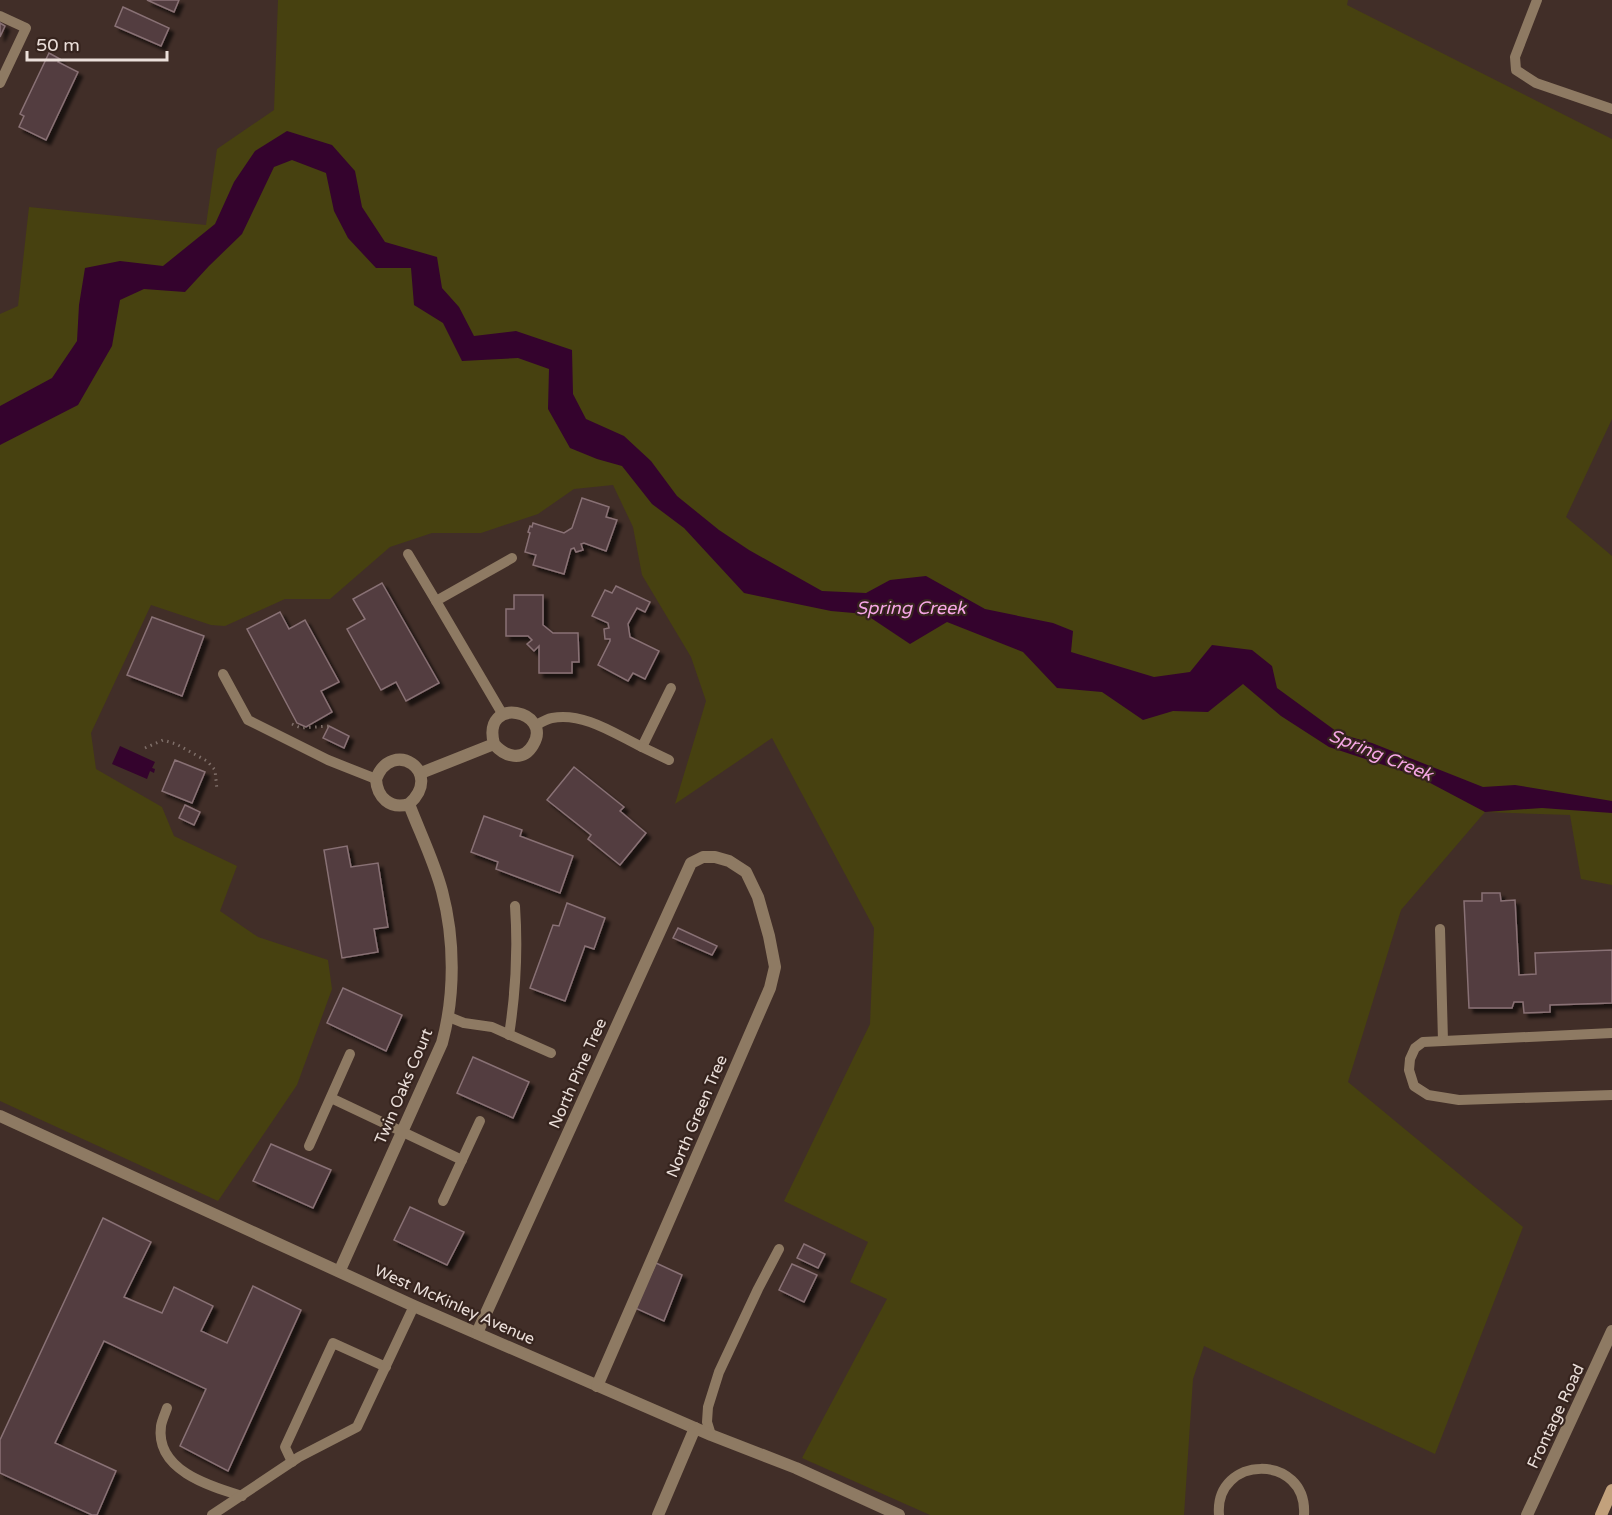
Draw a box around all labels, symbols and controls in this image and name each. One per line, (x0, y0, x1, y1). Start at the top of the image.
scale bar (27, 24, 166, 62)
text: 50 m (36, 34, 80, 56)
water label: Spring Creek (856, 597, 967, 619)
water label: Spring Creek (1326, 724, 1437, 786)
street label: North Pine Tree (545, 1015, 611, 1132)
street label: Twin Oaks Court (370, 1025, 437, 1147)
street label: North Green Tree (662, 1052, 732, 1181)
street label: West McKinley Avenue (371, 1260, 538, 1349)
street label: Frontage Road (1523, 1361, 1589, 1472)

